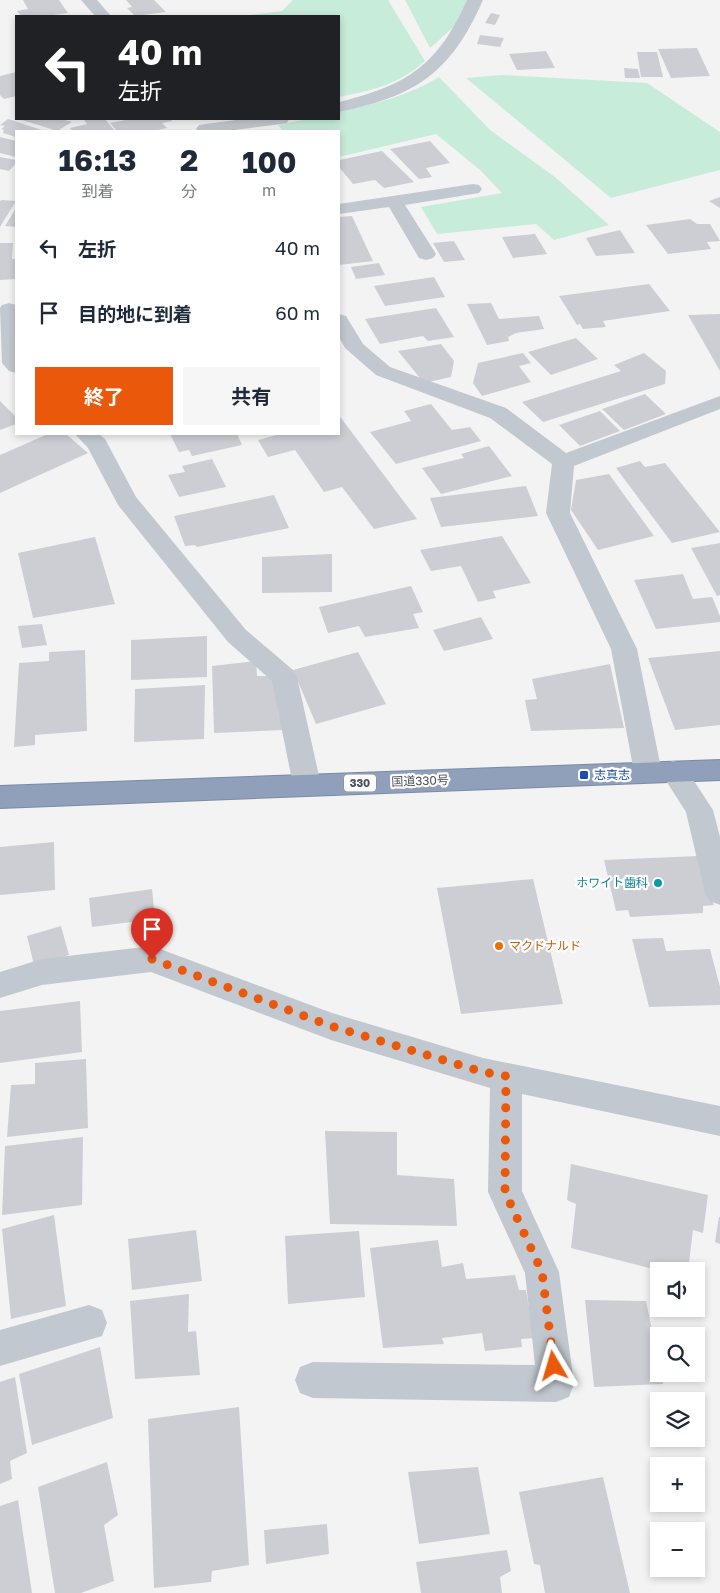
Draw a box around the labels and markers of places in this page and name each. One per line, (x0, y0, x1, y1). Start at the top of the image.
place label: 志真志 (594, 767, 630, 782)
marker: 志真志 (578, 769, 590, 781)
place label: ホワイト歯科 (576, 875, 648, 890)
marker: ホワイト歯科 (652, 877, 664, 889)
pin (131, 908, 173, 959)
place label: マクドナルド (509, 938, 581, 953)
marker: マクドナルド (493, 940, 505, 952)

